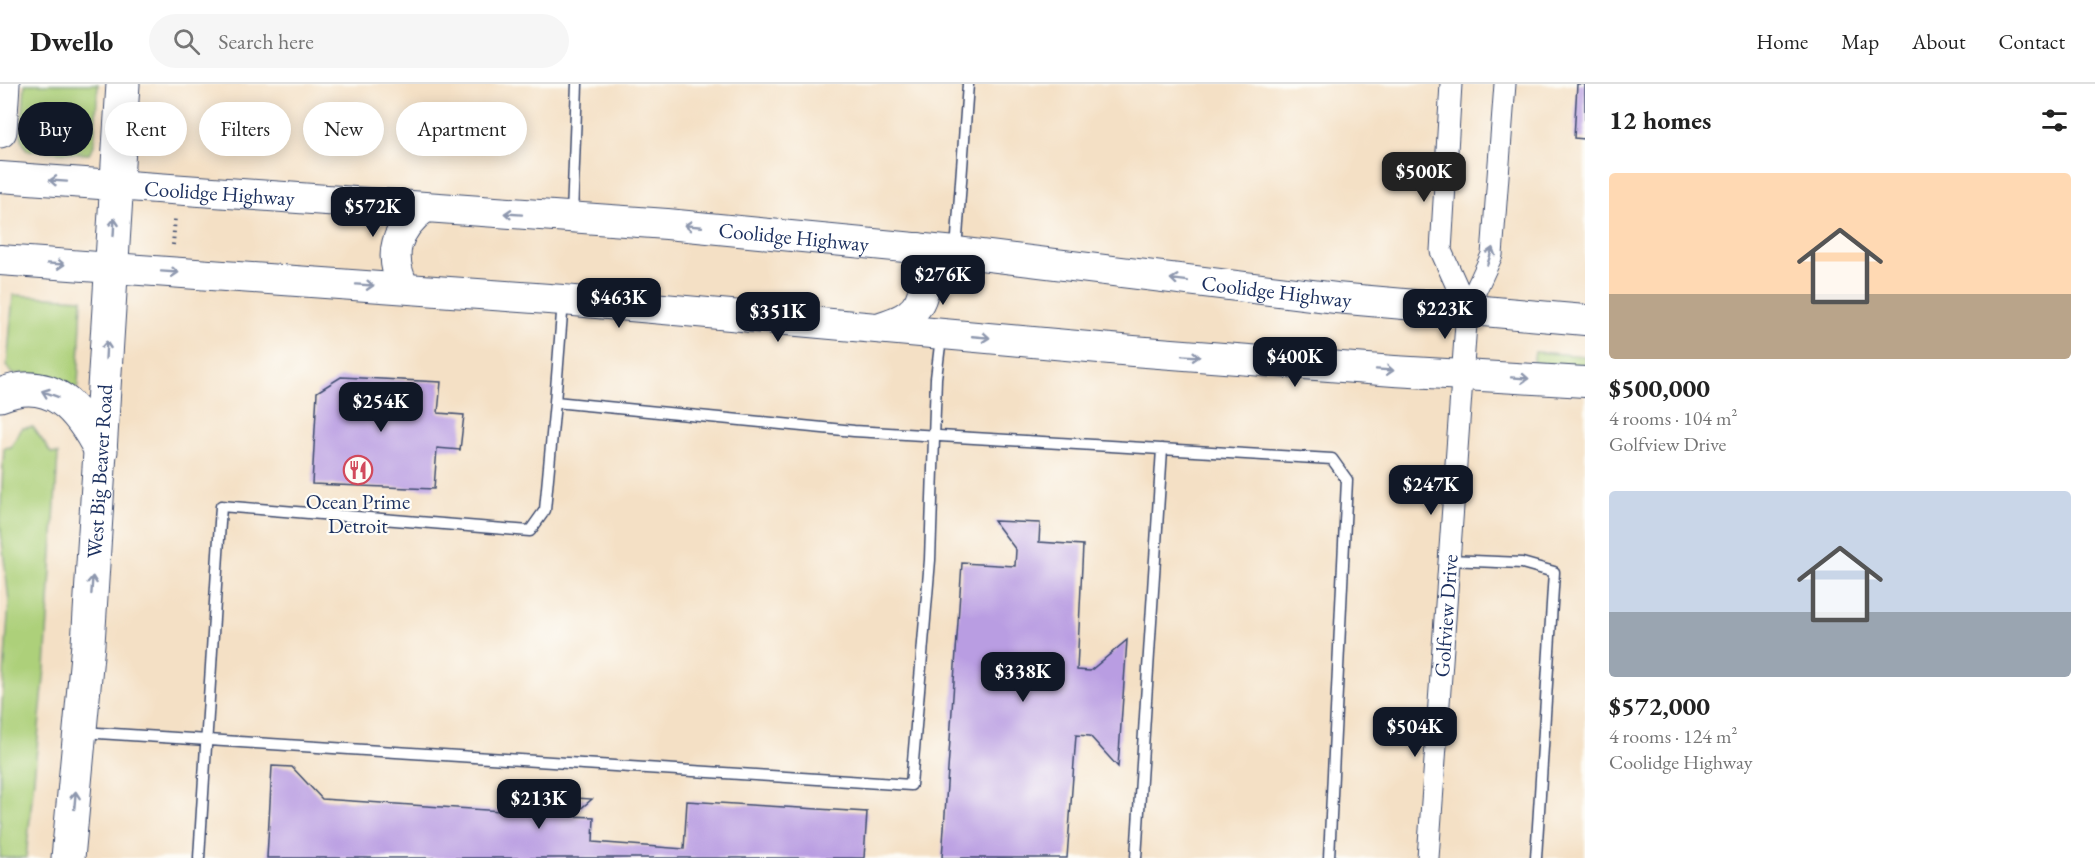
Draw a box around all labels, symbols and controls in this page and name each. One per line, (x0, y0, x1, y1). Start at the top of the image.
search box (149, 14, 569, 68)
text: Dwello (30, 23, 113, 59)
icon: search (170, 25, 203, 58)
text: Search here (218, 27, 314, 56)
text: Home (1756, 28, 1808, 55)
text: Map (1841, 28, 1879, 55)
text: About (1912, 28, 1965, 55)
text: Contact (1998, 28, 2065, 55)
chip: Buy (18, 102, 93, 156)
chip: Rent (105, 102, 187, 156)
chip: Filters (199, 102, 291, 156)
chip: New (303, 102, 384, 156)
chip: Apartment (396, 102, 527, 156)
text: 12 homes (1609, 103, 1711, 137)
icon: filters (2038, 104, 2071, 137)
pin: $500K (1382, 152, 1466, 203)
text: $500K (1396, 158, 1452, 184)
street label: Coolidge Highway (143, 174, 296, 211)
one-way arrow (49, 176, 69, 187)
pin: $572K (331, 187, 415, 238)
text: $572K (345, 193, 401, 219)
one-way arrow (504, 208, 524, 219)
icon: home (1786, 212, 1894, 320)
street label: Coolidge Highway (717, 216, 871, 257)
one-way arrow (109, 217, 120, 237)
one-way arrow (683, 220, 703, 231)
one-way arrow (1485, 247, 1496, 266)
pin: $276K (901, 255, 985, 306)
one-way arrow (45, 258, 65, 269)
text: $276K (915, 261, 971, 287)
one-way arrow (160, 266, 180, 277)
street label: Coolidge Highway (1200, 268, 1354, 313)
one-way arrow (1169, 274, 1189, 285)
pin: $463K (577, 278, 661, 329)
one-way arrow (354, 280, 374, 291)
text: $463K (591, 284, 647, 310)
pin: $223K (1403, 289, 1487, 340)
pin: $351K (736, 292, 820, 343)
text: $223K (1417, 295, 1473, 321)
text: $351K (750, 298, 806, 324)
one-way arrow (971, 332, 991, 343)
pin: $400K (1253, 337, 1337, 388)
one-way arrow (100, 341, 111, 361)
text: $400K (1267, 343, 1323, 369)
one-way arrow (1180, 351, 1200, 362)
one-way arrow (1375, 365, 1395, 376)
text: $500,000 (1609, 371, 1710, 405)
one-way arrow (1509, 372, 1529, 383)
pin: $254K (339, 382, 423, 433)
street label: West Big Beaver Road (80, 383, 118, 559)
one-way arrow (41, 388, 59, 399)
text: $254K (353, 388, 409, 414)
text: 4 rooms · 104 m² (1609, 405, 1737, 431)
text: Golfview Drive (1609, 431, 1726, 457)
restaurant icon: Ocean Prime Detroit (342, 454, 374, 486)
pin: $247K (1389, 465, 1473, 516)
text: $247K (1403, 471, 1459, 497)
place label: Ocean Prime Detroit (306, 488, 410, 539)
icon: home (1786, 530, 1894, 638)
street label: Golfview Drive (1427, 553, 1463, 678)
one-way arrow (86, 576, 97, 596)
pin: $338K (981, 652, 1065, 703)
text: $338K (995, 658, 1051, 684)
text: $572,000 (1609, 689, 1710, 723)
pin: $504K (1373, 707, 1457, 758)
text: $504K (1387, 713, 1443, 739)
text: 4 rooms · 124 m² (1609, 723, 1737, 749)
text: Coolidge Highway (1609, 749, 1753, 775)
pin: $213K (497, 779, 581, 830)
text: $213K (511, 785, 567, 811)
one-way arrow (69, 790, 80, 810)

